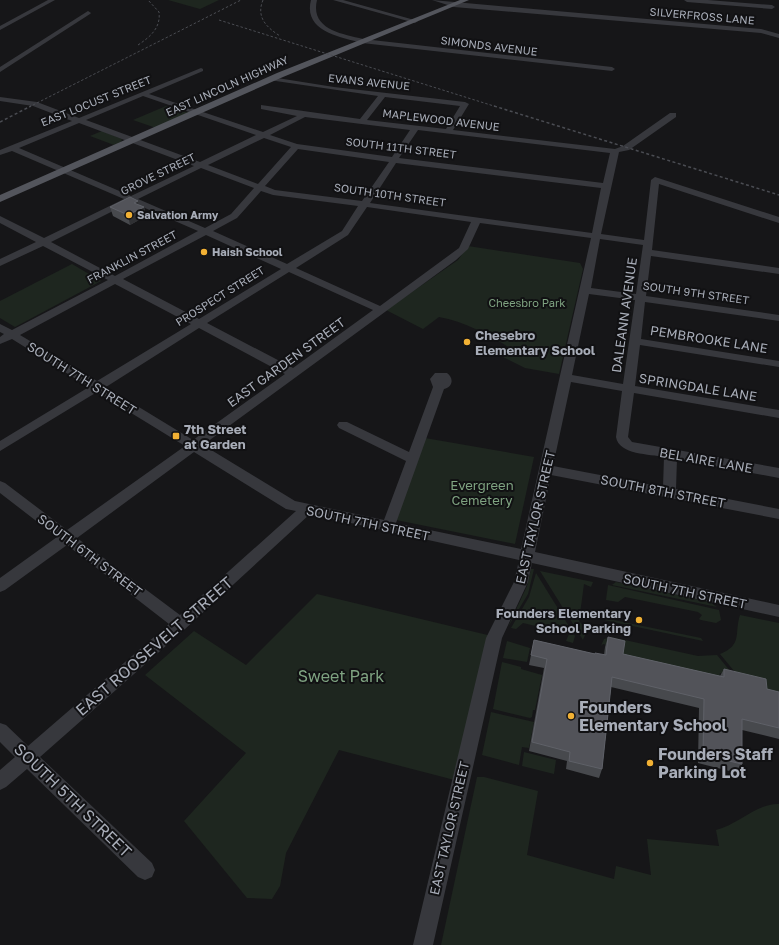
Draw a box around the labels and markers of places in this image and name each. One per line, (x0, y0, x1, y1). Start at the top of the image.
place label: Salvation Army (137, 208, 219, 221)
marker: Salvation Army (124, 210, 134, 220)
place label: Haish School (212, 245, 283, 258)
marker: Haish School (199, 247, 209, 257)
place label: Chesebro Elementary School (475, 327, 596, 358)
marker: Chesebro Elementary School (462, 337, 472, 347)
place label: 7th Street at Garden (184, 421, 247, 452)
marker: 7th Street at Garden (171, 431, 181, 441)
place label: Founders Elementary School Parking (496, 605, 631, 636)
marker: Founders Elementary School Parking (634, 615, 644, 625)
place label: Founders Elementary School (579, 697, 728, 735)
marker: Founders Elementary School (566, 711, 576, 721)
place label: Founders Staff Parking Lot (658, 744, 773, 782)
marker: Founders Staff Parking Lot (645, 758, 655, 768)

